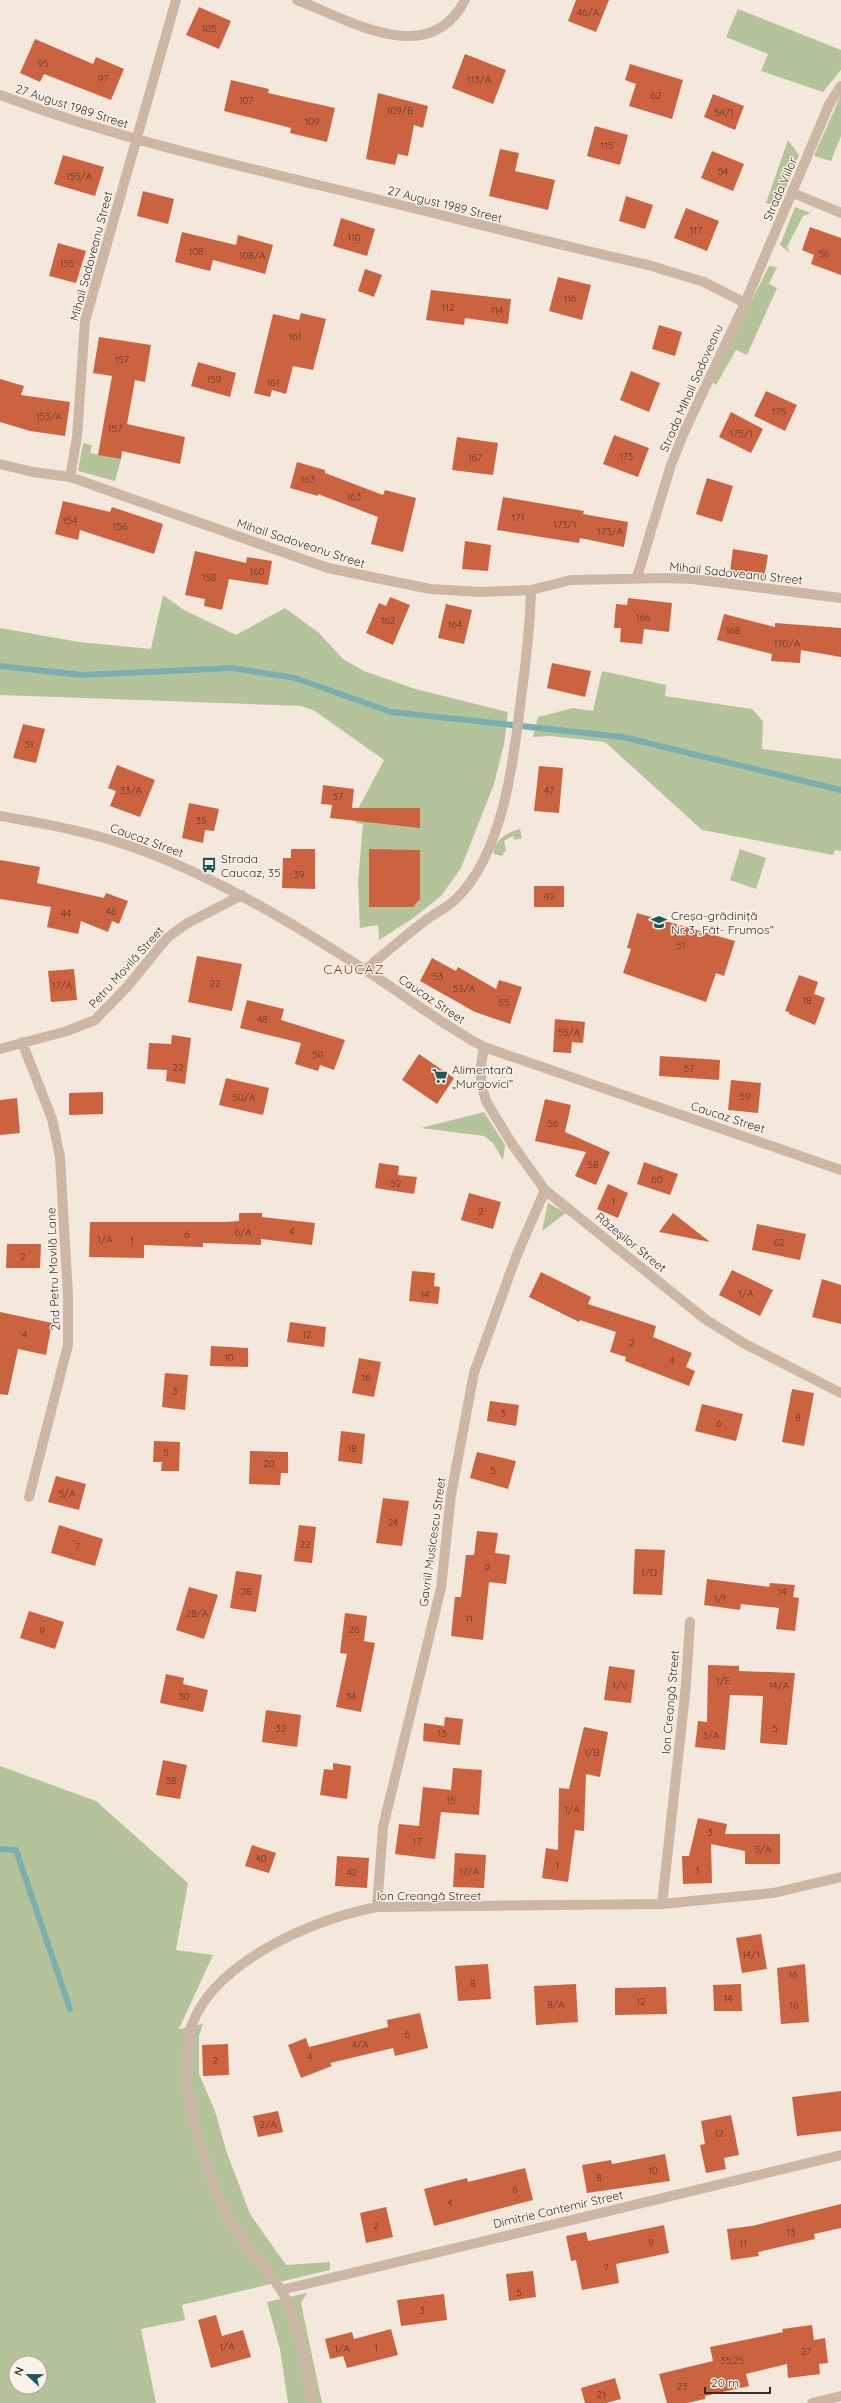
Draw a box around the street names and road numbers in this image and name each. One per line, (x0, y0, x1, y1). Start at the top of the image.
street label: 27 August 1989 Street (14, 81, 130, 131)
street label: Strada Viilor (760, 154, 800, 223)
street label: 27 August 1989 Street (386, 182, 504, 226)
street label: Mihail Sadoveanu Street (66, 189, 116, 323)
street label: Strada Mihail Sadoveanu (656, 322, 726, 454)
street label: Mihail Sadoveanu Street (235, 515, 367, 571)
street label: Mihail Sadoveanu Street (669, 559, 803, 587)
street label: Caucaz Street (108, 820, 186, 860)
street label: Petru Movilă Street (85, 923, 167, 1011)
street label: Caucaz Street (396, 971, 468, 1027)
street label: Caucaz Street (689, 1098, 767, 1136)
street label: 2nd Petru Movilă Lane (43, 1207, 63, 1331)
street label: Răzeșilor Street (593, 1209, 669, 1275)
street label: Gavriil Musicescu Street (415, 1476, 449, 1608)
street label: Ion Creangă Street (658, 1649, 682, 1755)
street label: Ion Creangă Street (377, 1888, 481, 1903)
street label: Dimitrie Cantemir Street (491, 2187, 625, 2231)

